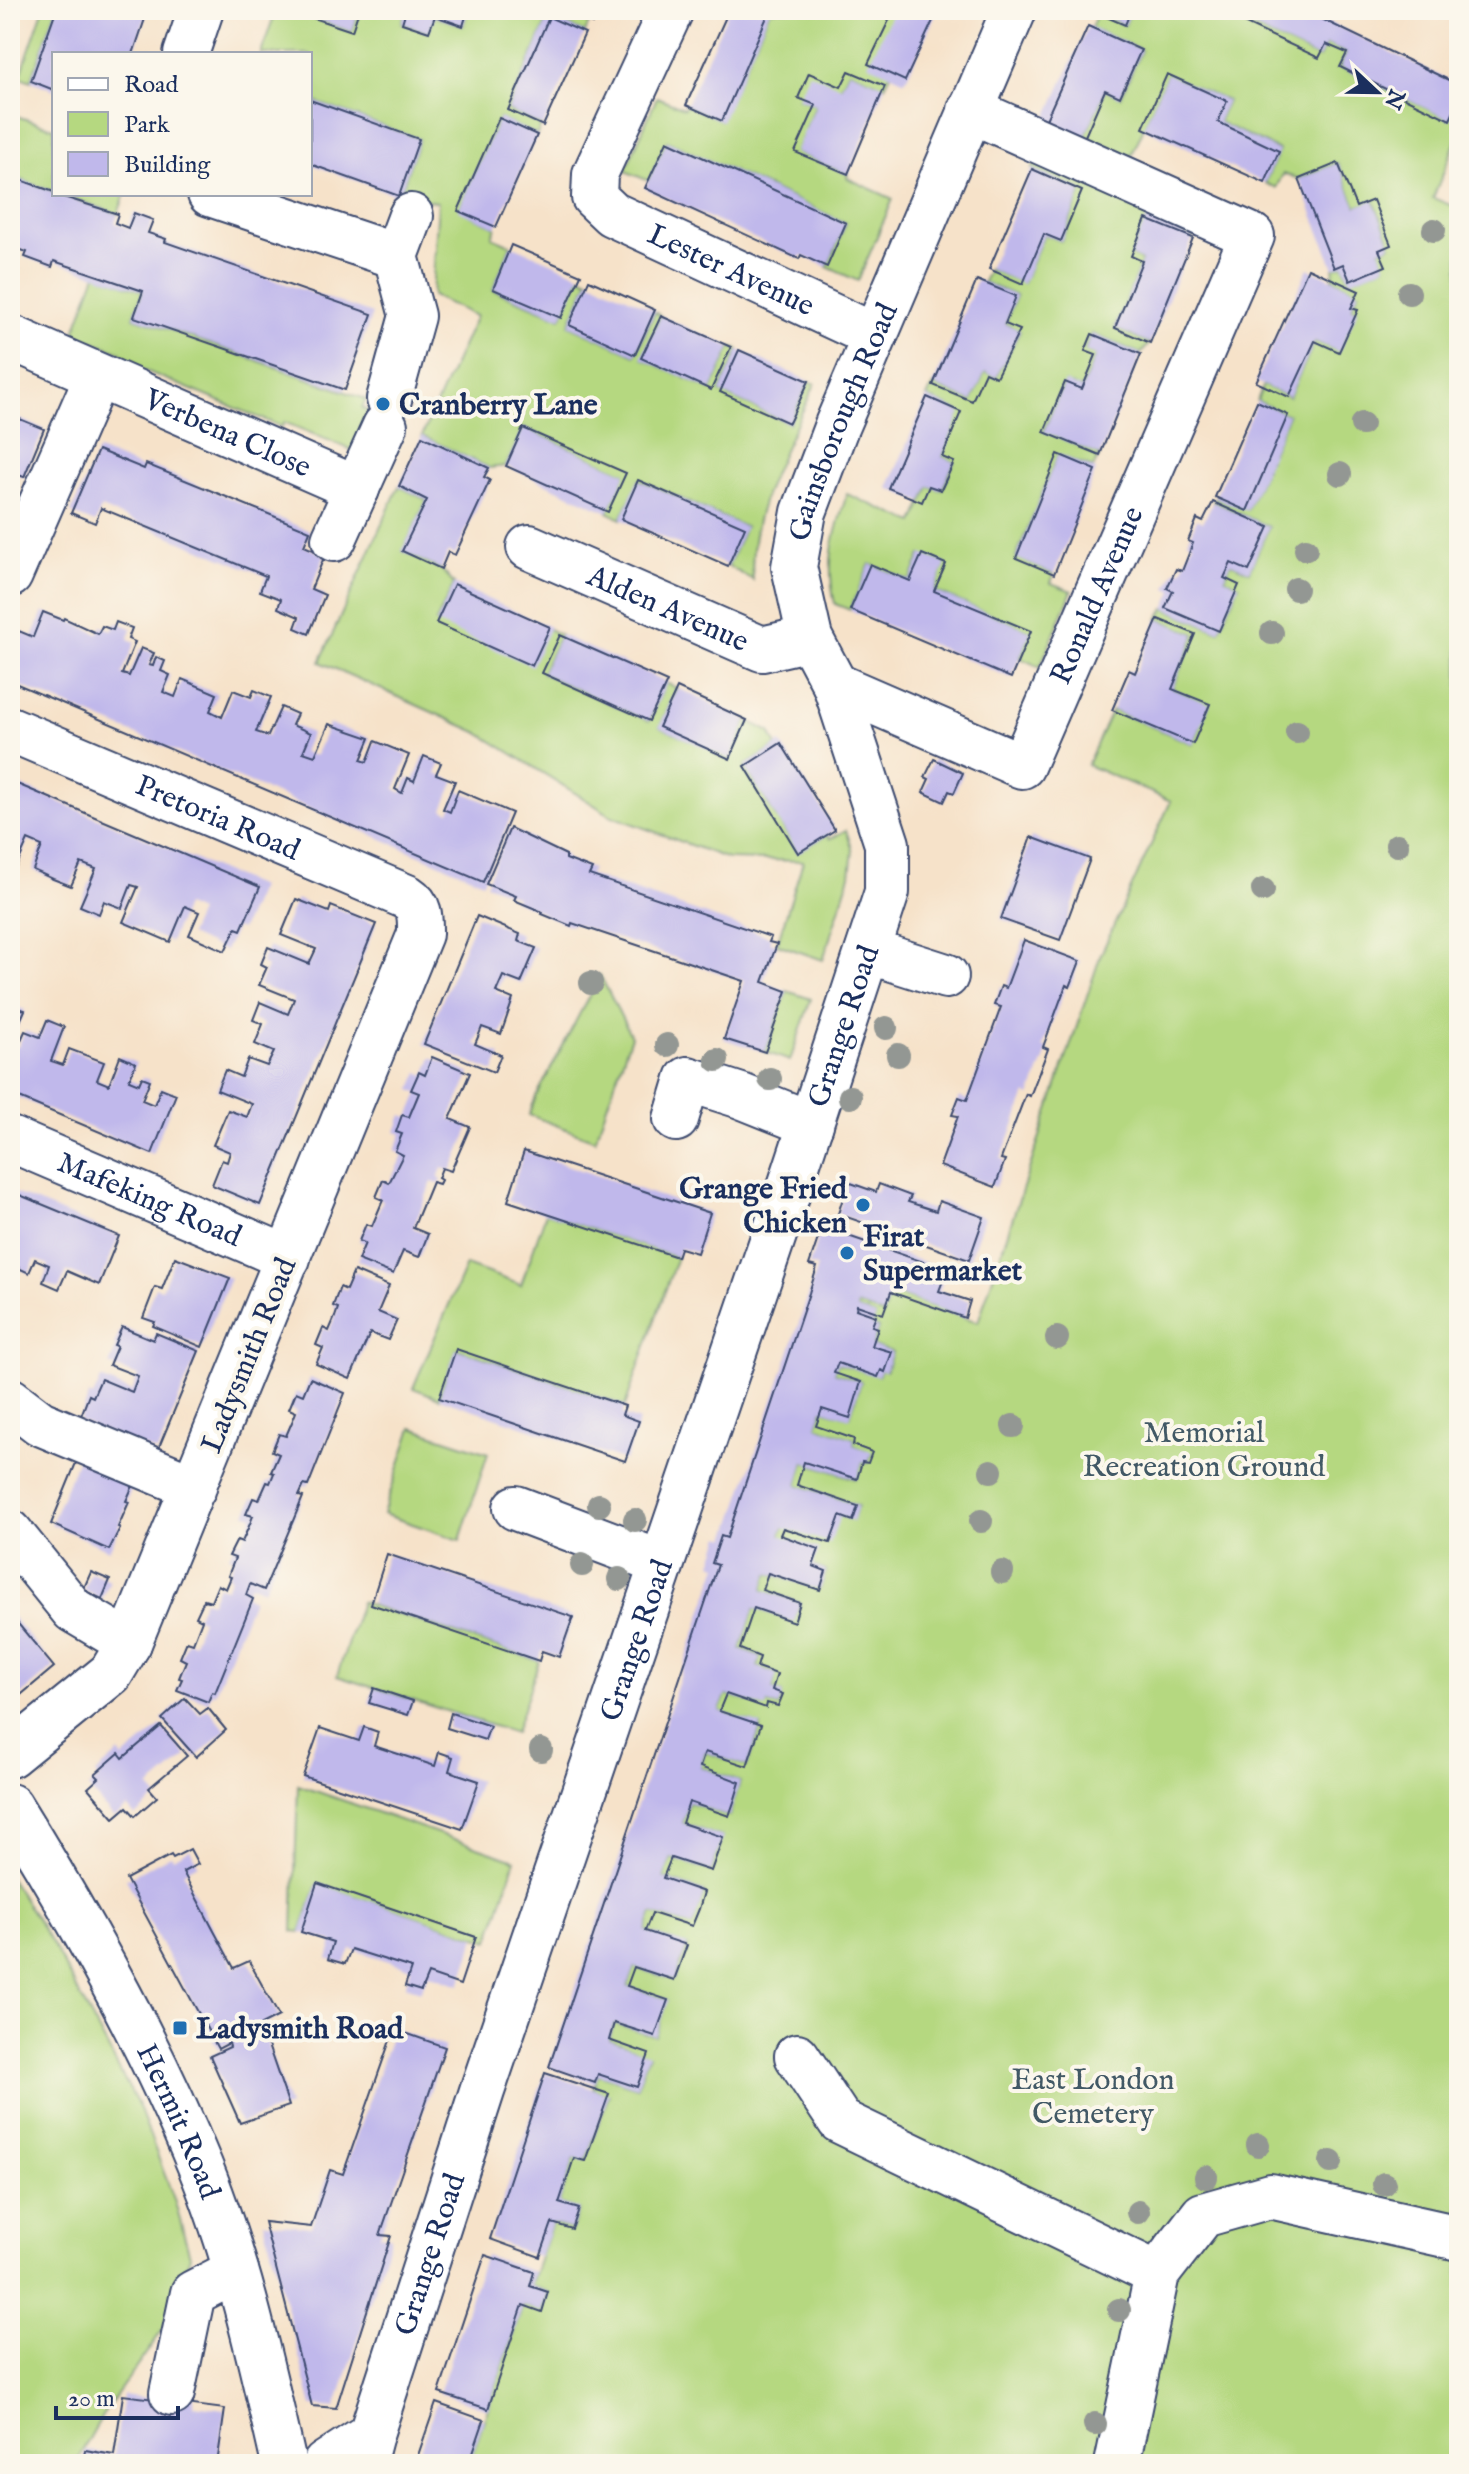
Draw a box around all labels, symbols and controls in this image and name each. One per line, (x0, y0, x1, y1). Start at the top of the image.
legend (52, 52, 312, 196)
north arrow (1337, 52, 1417, 132)
text: Road (124, 70, 178, 101)
text: N (1377, 84, 1411, 113)
text: Park (124, 110, 170, 141)
text: Building (124, 150, 211, 181)
street label: Lester Avenue (641, 216, 820, 326)
street label: Gainsborough Road (782, 297, 908, 544)
street label: Verbena Close (137, 381, 316, 487)
place label: Cranberry Lane (399, 387, 598, 425)
marker: Cranberry Lane (374, 395, 392, 413)
street label: Ronald Avenue (1043, 501, 1153, 691)
street label: Alden Avenue (580, 557, 754, 662)
street label: Pretoria Road (129, 767, 306, 871)
street label: Grange Road (800, 940, 889, 1113)
street label: Mafeking Road (51, 1145, 248, 1257)
place label: Grange Fried Chicken (679, 1171, 848, 1243)
marker: Grange Fried Chicken (854, 1196, 872, 1214)
place label: Firat Supermarket (863, 1219, 1023, 1291)
marker: Firat Supermarket (838, 1244, 856, 1262)
street label: Ladysmith Road (193, 1252, 307, 1459)
park label: Memorial Recreation Ground (1083, 1415, 1326, 1487)
street label: Grange Road (593, 1554, 683, 1726)
place label: Ladysmith Road (196, 2011, 404, 2049)
marker: Ladysmith Road (171, 2019, 189, 2037)
street label: Hermit Road (126, 2038, 228, 2206)
park label: East London Cemetery (1012, 2062, 1174, 2134)
street label: Grange Road (387, 2168, 475, 2341)
scale bar (56, 2370, 178, 2420)
text: 20 m (68, 2384, 115, 2415)

